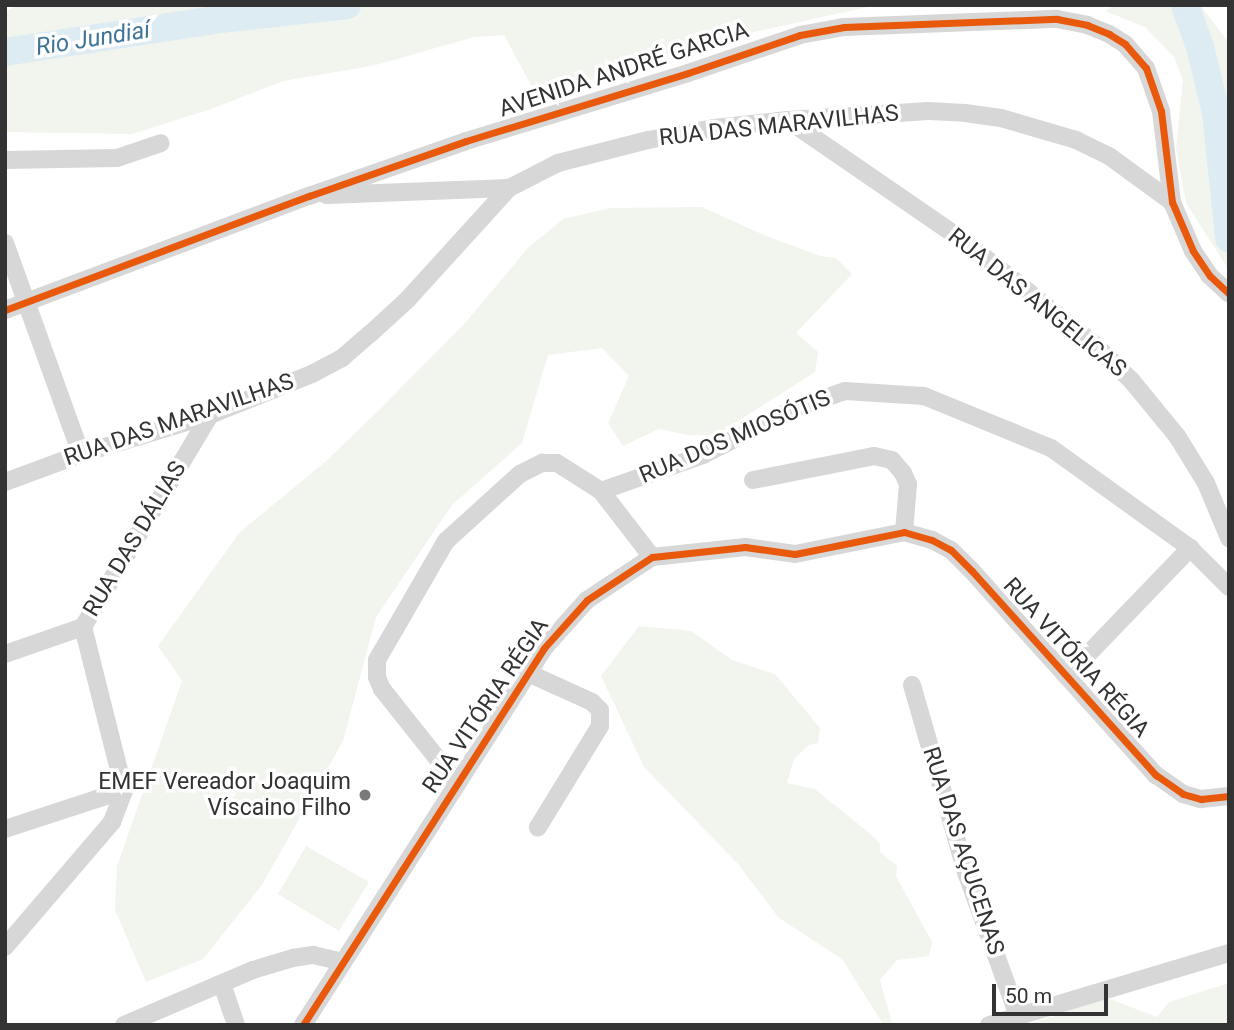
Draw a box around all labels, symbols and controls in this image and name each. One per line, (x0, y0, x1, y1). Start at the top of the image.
water label: Rio Jundiaí (34, 16, 152, 62)
street label: AVENIDA ANDRÉ GARCIA (496, 17, 752, 123)
street label: RUA DAS MARAVILHAS (658, 100, 900, 152)
street label: RUA DAS ANGELICAS (942, 223, 1132, 383)
street label: RUA DAS MARAVILHAS (61, 368, 297, 472)
street label: RUA DOS MIOSÓTIS (635, 384, 835, 490)
street label: RUA DAS DÁLIAS (78, 456, 192, 622)
street label: RUA VITÓRIA RÉGIA (997, 573, 1155, 743)
street label: RUA VITÓRIA RÉGIA (417, 613, 555, 799)
street label: RUA DAS AÇUCENAS (916, 744, 1010, 958)
place label: EMEF Vereador Joaquim Víscaino Filho (98, 768, 351, 822)
marker: EMEF Vereador Joaquim Víscaino Filho (357, 787, 373, 803)
scale bar (996, 970, 1112, 1014)
text: 50 m (1005, 984, 1052, 1008)

